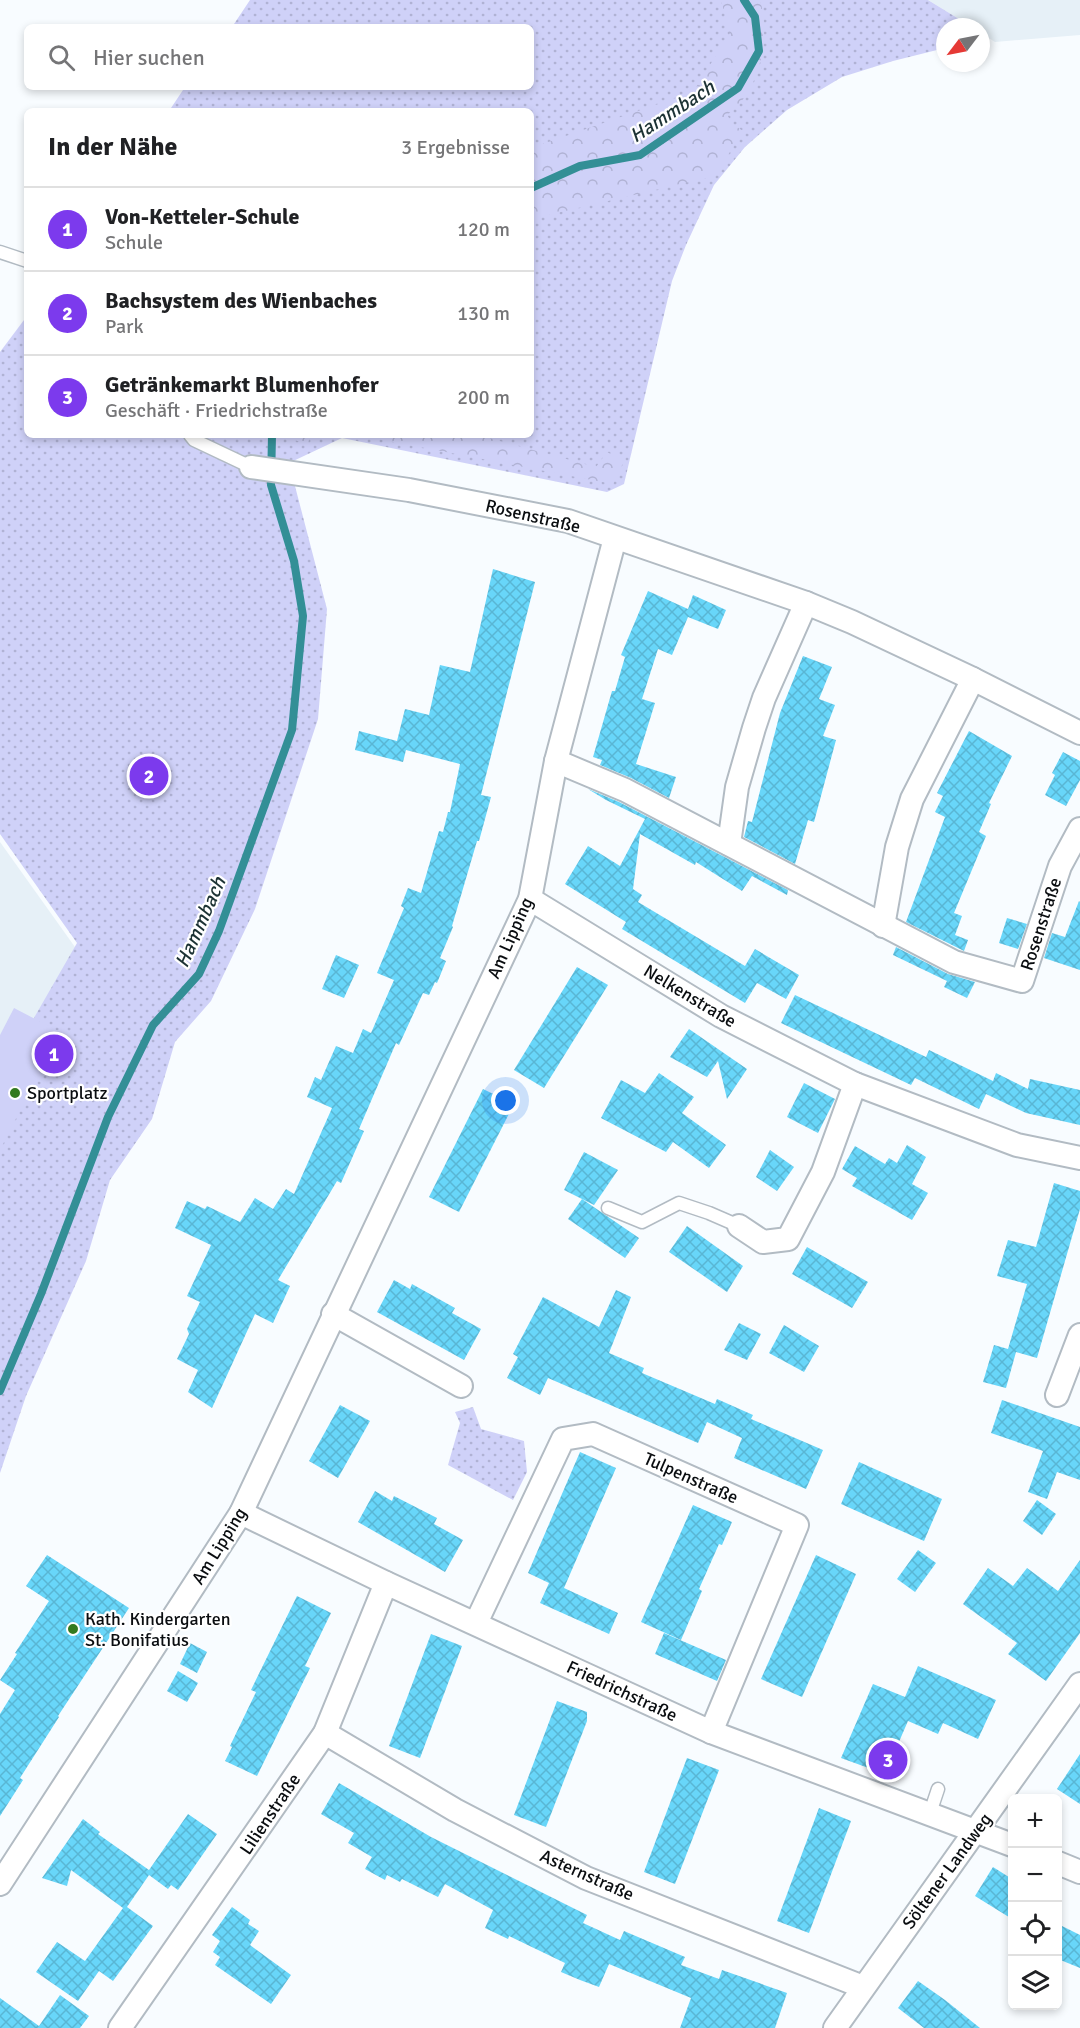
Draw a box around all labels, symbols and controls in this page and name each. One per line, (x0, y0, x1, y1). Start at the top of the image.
north arrow (936, 18, 990, 72)
search box (24, 24, 534, 90)
icon: search (45, 41, 78, 74)
text: Hier suchen (93, 44, 205, 71)
water label: Hammbach (625, 74, 720, 148)
text: In der Nähe (48, 131, 178, 163)
text: 3 Ergebnisse (401, 135, 510, 160)
text: Von-Ketteler-Schule (105, 203, 300, 230)
text: 1 (62, 217, 73, 242)
text: 120 m (457, 217, 510, 242)
text: Schule (105, 230, 163, 255)
text: Bachsystem des Wienbaches (105, 287, 377, 314)
text: 2 (62, 301, 73, 326)
text: 130 m (457, 301, 510, 326)
text: Park (105, 314, 143, 339)
text: Getränkemarkt Blumenhofer (105, 371, 379, 398)
text: 3 (62, 385, 73, 410)
text: 200 m (457, 385, 510, 410)
text: Geschäft · Friedrichstraße (105, 398, 328, 423)
street label: Rosenstraße (483, 494, 583, 538)
pin: 2 (130, 754, 168, 798)
water label: Hammbach (169, 872, 232, 971)
street label: Rosenstraße (1016, 875, 1066, 973)
street label: Am Lipping (482, 894, 538, 982)
street label: Nelkenstraße (640, 960, 740, 1032)
pin: 1 (34, 1032, 74, 1076)
place label: Sportplatz (27, 1082, 108, 1104)
marker: Sportplatz (8, 1086, 22, 1100)
your location (491, 1086, 520, 1115)
street label: Tulpenstraße (640, 1447, 742, 1509)
street label: Am Lipping (187, 1503, 251, 1589)
place label: Kath. Kindergarten St. Bonifatius (85, 1608, 230, 1651)
marker: Kath. Kindergarten St. Bonifatius (66, 1622, 80, 1636)
street label: Friedrichstraße (563, 1656, 681, 1726)
pin: 3 (868, 1738, 908, 1782)
street label: Lilienstraße (235, 1769, 305, 1859)
map controls (1008, 1794, 1062, 2010)
button: + (1008, 1794, 1062, 1848)
street label: Söltener Landweg (898, 1809, 996, 1933)
street label: Asternstraße (537, 1844, 637, 1906)
button: − (1008, 1848, 1062, 1902)
button: locate (1008, 1902, 1062, 1956)
button: layers (1008, 1956, 1062, 2010)

